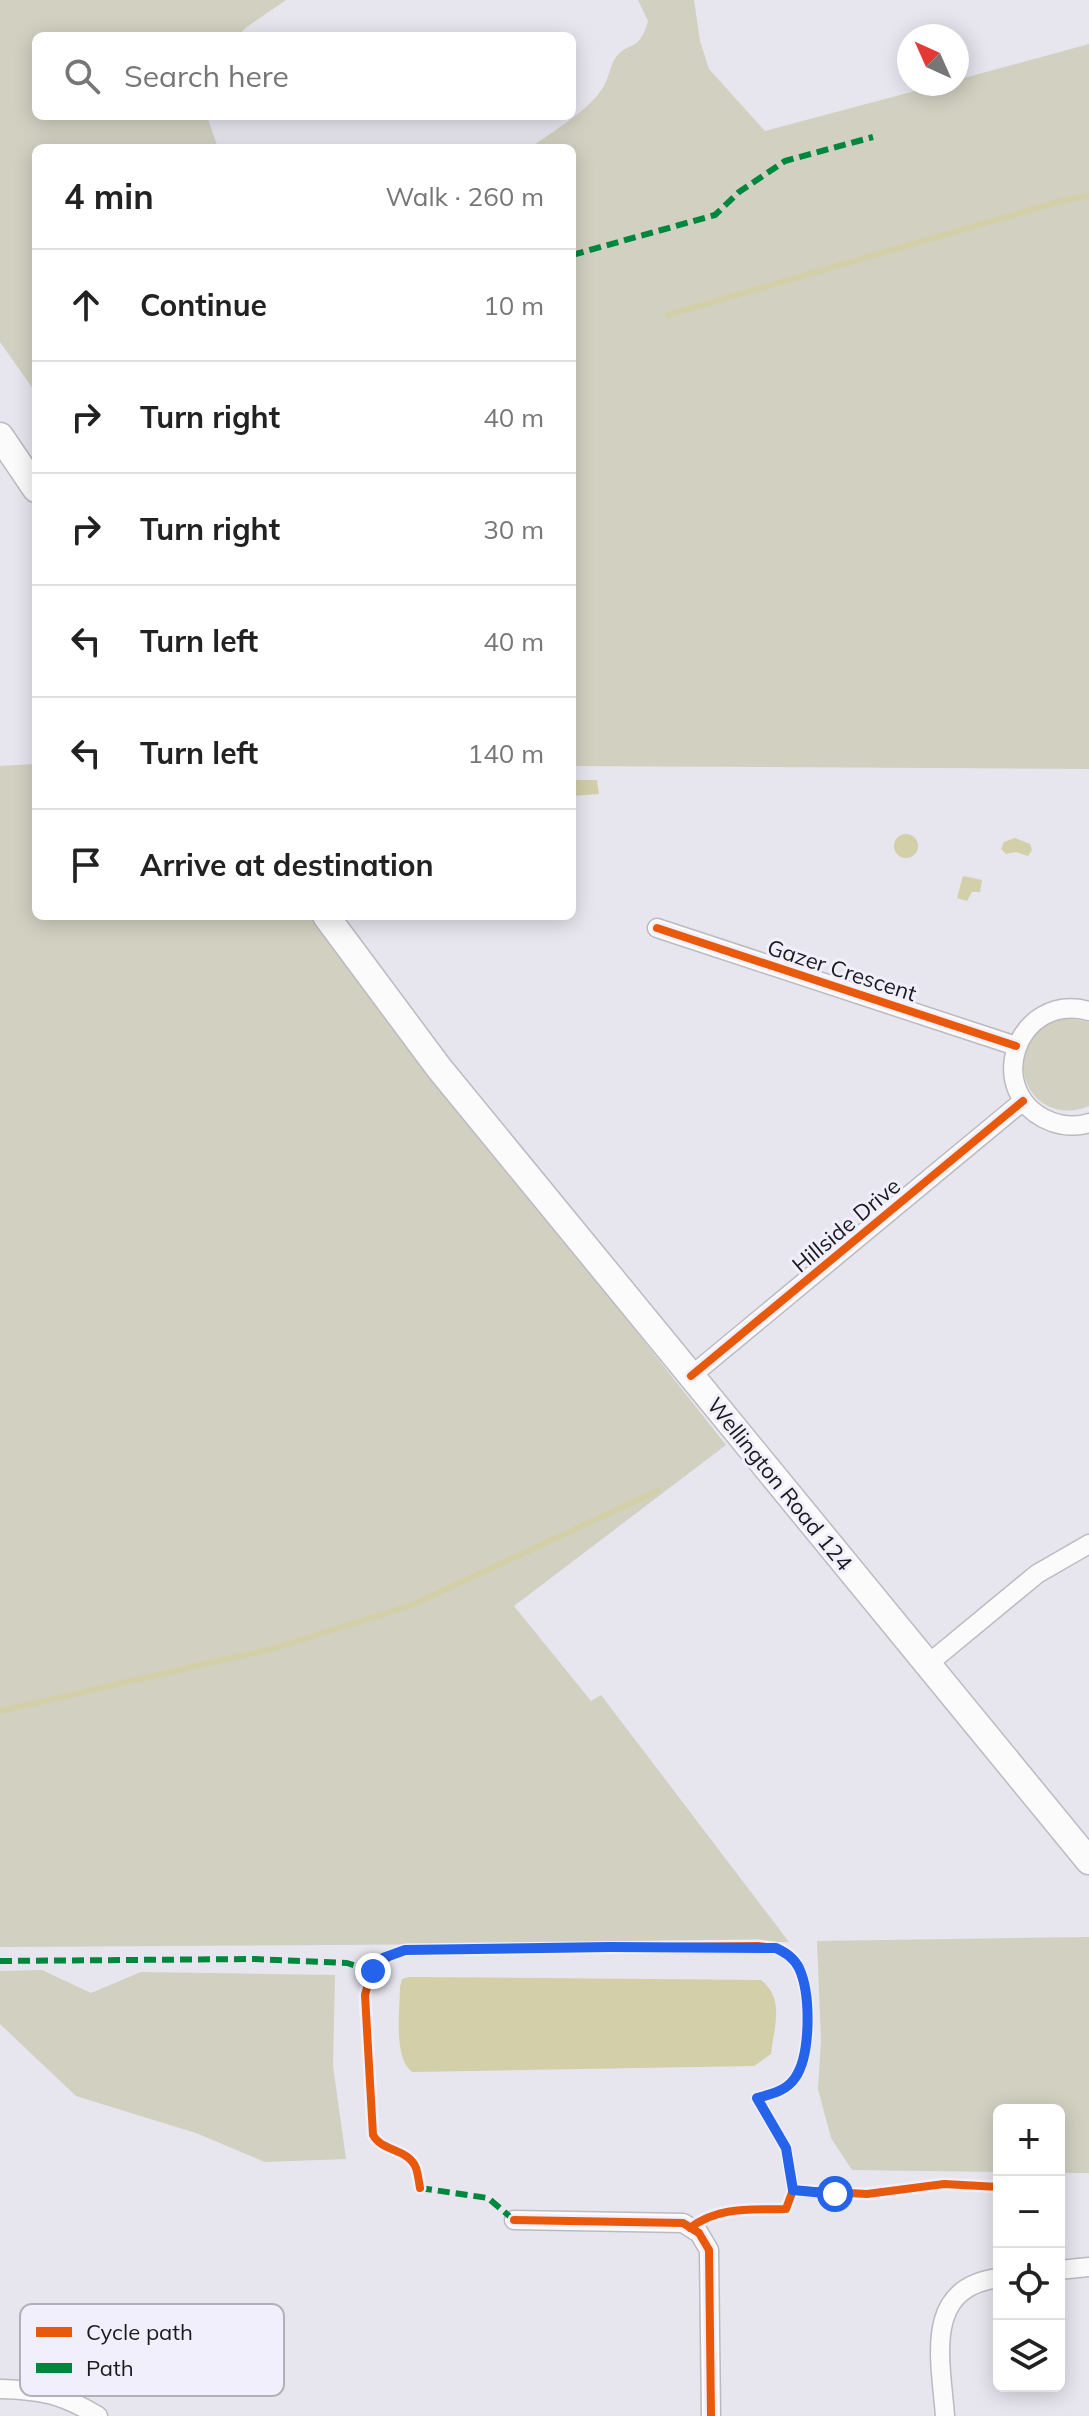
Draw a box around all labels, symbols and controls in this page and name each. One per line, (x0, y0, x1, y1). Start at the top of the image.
north arrow (897, 24, 969, 96)
search box (32, 32, 576, 120)
icon: search (60, 54, 104, 98)
text: Search here (124, 57, 289, 95)
text: 4 min (64, 175, 154, 218)
text: Walk · 260 m (385, 180, 544, 213)
icon: ahead (64, 283, 108, 327)
text: Continue (140, 286, 267, 324)
text: 10 m (483, 289, 544, 322)
icon: right (64, 395, 108, 439)
text: Turn right (140, 398, 280, 436)
text: 40 m (483, 401, 544, 434)
icon: right (64, 507, 108, 551)
text: Turn right (140, 510, 280, 548)
text: 30 m (483, 513, 544, 546)
icon: left (64, 619, 108, 663)
text: Turn left (140, 622, 258, 660)
text: 40 m (483, 625, 544, 658)
icon: left (64, 731, 108, 775)
text: Turn left (140, 734, 258, 772)
text: 140 m (468, 737, 544, 770)
icon: arrive (64, 843, 108, 887)
text: Arrive at destination (140, 846, 434, 884)
street label: Gazer Crescent (764, 933, 920, 1007)
street label: Hillside Drive (786, 1172, 906, 1278)
street label: Wellington Road 124 (701, 1392, 859, 1576)
route end (355, 1953, 391, 1989)
map controls (993, 2104, 1065, 2392)
button: + (993, 2104, 1065, 2176)
route start (817, 2176, 853, 2212)
button: − (993, 2176, 1065, 2248)
button: locate (993, 2248, 1065, 2320)
legend (20, 2304, 284, 2396)
text: Cycle path (86, 2318, 193, 2346)
button: layers (993, 2320, 1065, 2392)
text: Path (86, 2354, 134, 2382)

